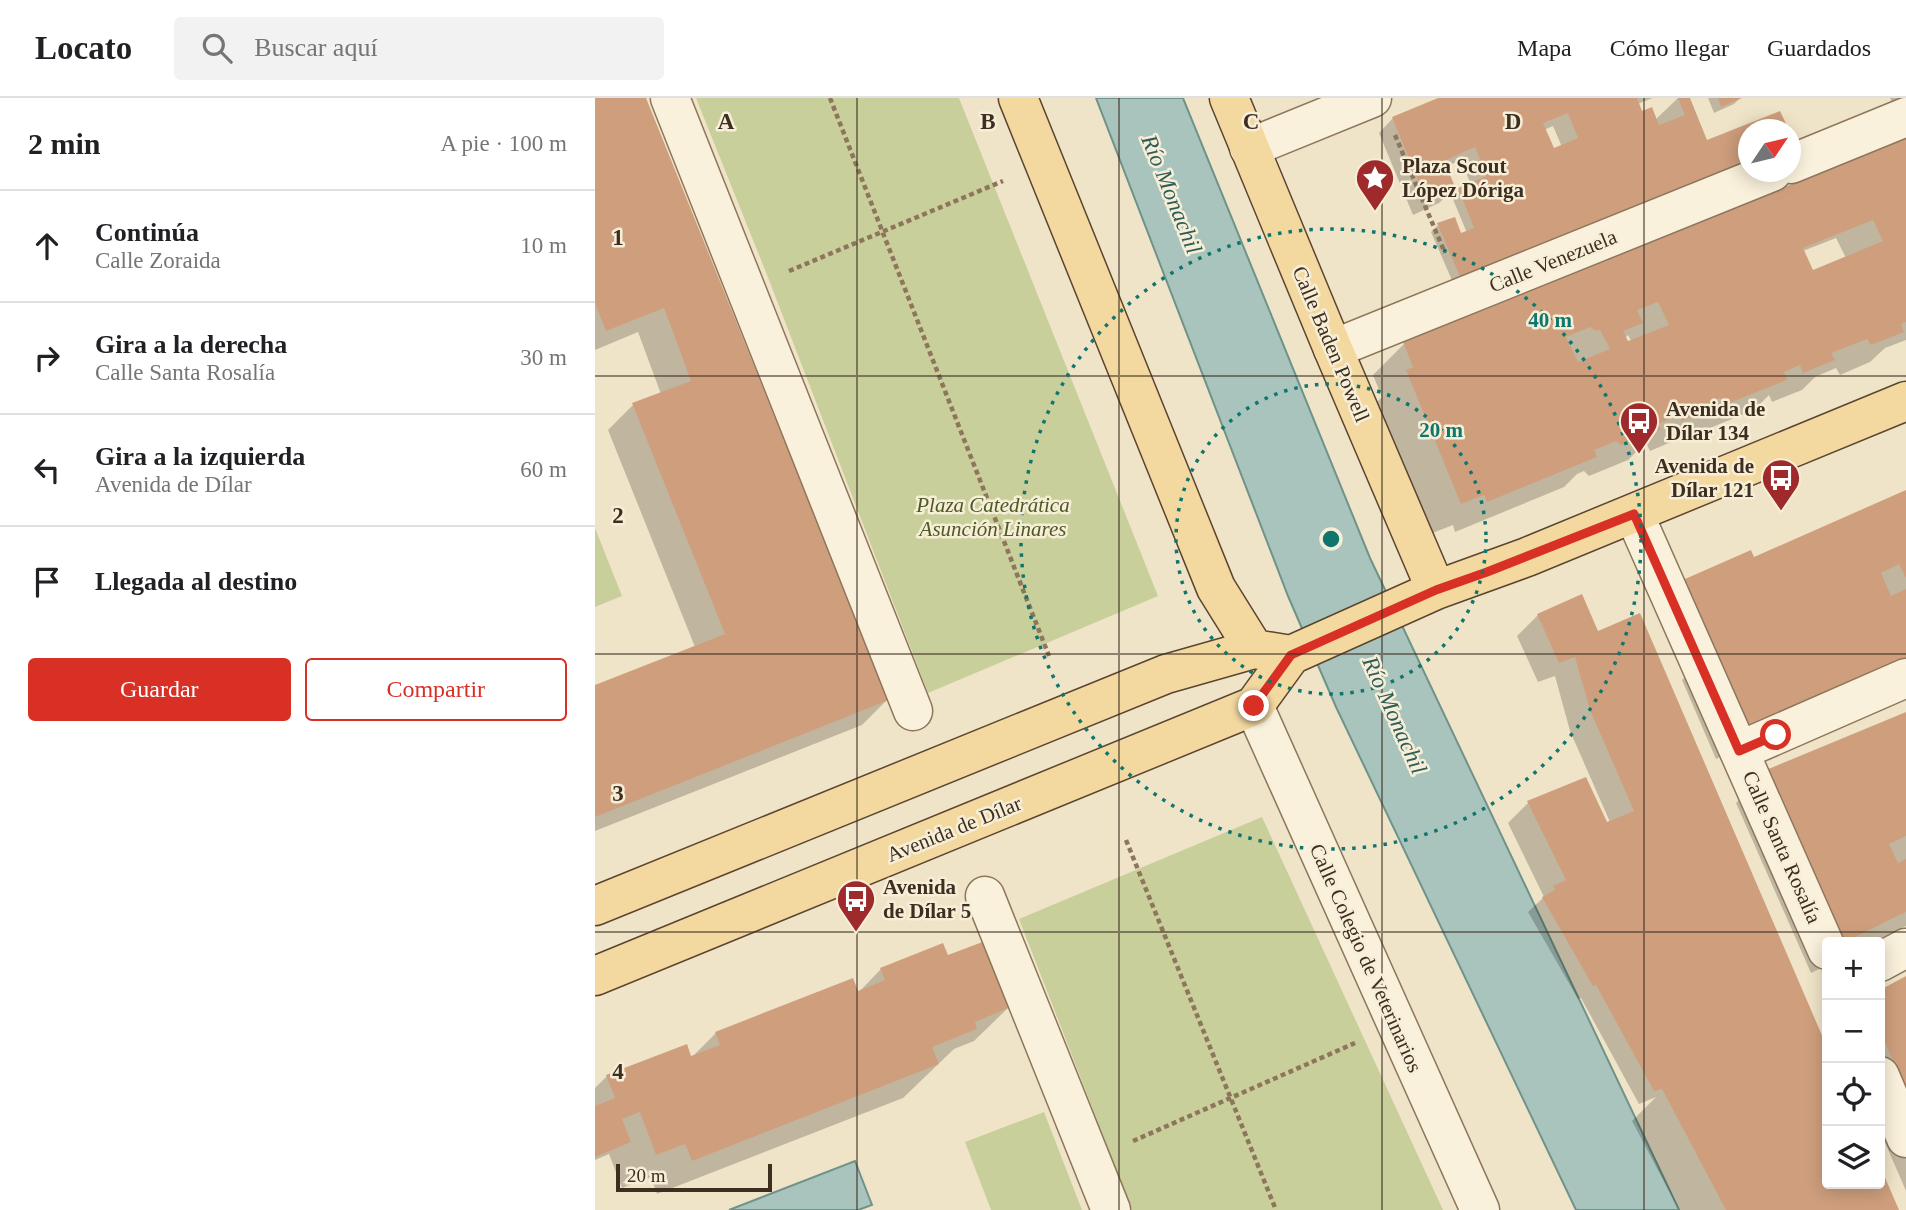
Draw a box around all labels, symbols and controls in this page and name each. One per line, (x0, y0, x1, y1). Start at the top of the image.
search box (174, 17, 664, 80)
icon: search (198, 29, 236, 67)
text: Locato (35, 30, 132, 66)
text: Buscar aquí (254, 33, 378, 62)
text: Mapa (1517, 35, 1572, 61)
text: Cómo llegar (1610, 35, 1729, 61)
text: Guardados (1767, 35, 1871, 61)
text: A (718, 109, 735, 134)
text: B (980, 109, 996, 134)
text: C (1243, 109, 1259, 134)
text: D (1505, 109, 1521, 134)
north arrow (1738, 119, 1801, 182)
text: 2 min (28, 127, 101, 160)
water label: Río Monachil (1136, 130, 1207, 257)
text: A pie · 100 m (441, 131, 567, 156)
place label: Plaza Scout López Dóriga (1402, 154, 1524, 202)
place icon: Plaza Scout López Dóriga (1354, 157, 1396, 212)
text: Continúa (95, 218, 199, 247)
street label: Calle Venezuela (1486, 224, 1621, 297)
text: 1 (612, 225, 624, 250)
icon: ahead (28, 227, 66, 265)
text: 10 m (520, 233, 567, 258)
text: Calle Zoraida (95, 248, 221, 273)
street label: Calle Baden Powell (1287, 263, 1375, 426)
text: 40 m (1528, 308, 1572, 332)
text: Gira a la derecha (95, 330, 287, 359)
icon: right (28, 339, 66, 377)
text: 30 m (520, 345, 567, 370)
text: Calle Santa Rosalía (95, 360, 275, 385)
place label: Avenida de Dílar 134 (1666, 397, 1765, 445)
bus stop icon: Avenida de Dílar 134 (1618, 400, 1660, 455)
text: 20 m (1419, 418, 1463, 442)
text: Gira a la izquierda (95, 442, 305, 471)
icon: left (28, 451, 66, 489)
place label: Avenida de Dílar 121 (1655, 454, 1754, 502)
text: 60 m (520, 457, 567, 482)
bus stop icon: Avenida de Dílar 121 (1760, 457, 1802, 512)
text: Avenida de Dílar (95, 472, 252, 497)
park label: Plaza Catedrática Asunción Linares (915, 493, 1070, 541)
text: 2 (612, 503, 624, 528)
centre of rings (1319, 527, 1343, 551)
icon: arrive (28, 563, 66, 601)
text: Llegada al destino (95, 567, 297, 596)
water label: Río Monachil (1357, 652, 1432, 778)
button: Guardar (28, 658, 291, 721)
button: Compartir (305, 658, 567, 721)
route end (1238, 690, 1269, 721)
route start (1760, 719, 1791, 750)
street label: Calle Santa Rosalía (1738, 767, 1827, 928)
text: 3 (612, 781, 624, 806)
street label: Avenida de Dílar (883, 791, 1025, 867)
street label: Calle Colegio de Veterinarios (1305, 840, 1427, 1076)
place label: Avenida de Dílar 5 (883, 875, 971, 923)
bus stop icon: Avenida de Dílar 5 (835, 878, 877, 933)
map controls (1822, 937, 1885, 1189)
button: + (1822, 937, 1885, 1000)
button: − (1822, 1000, 1885, 1063)
text: 4 (612, 1059, 624, 1084)
button: locate (1822, 1063, 1885, 1126)
button: layers (1822, 1126, 1885, 1189)
scale bar (616, 1161, 772, 1193)
text: 20 m (627, 1165, 666, 1186)

